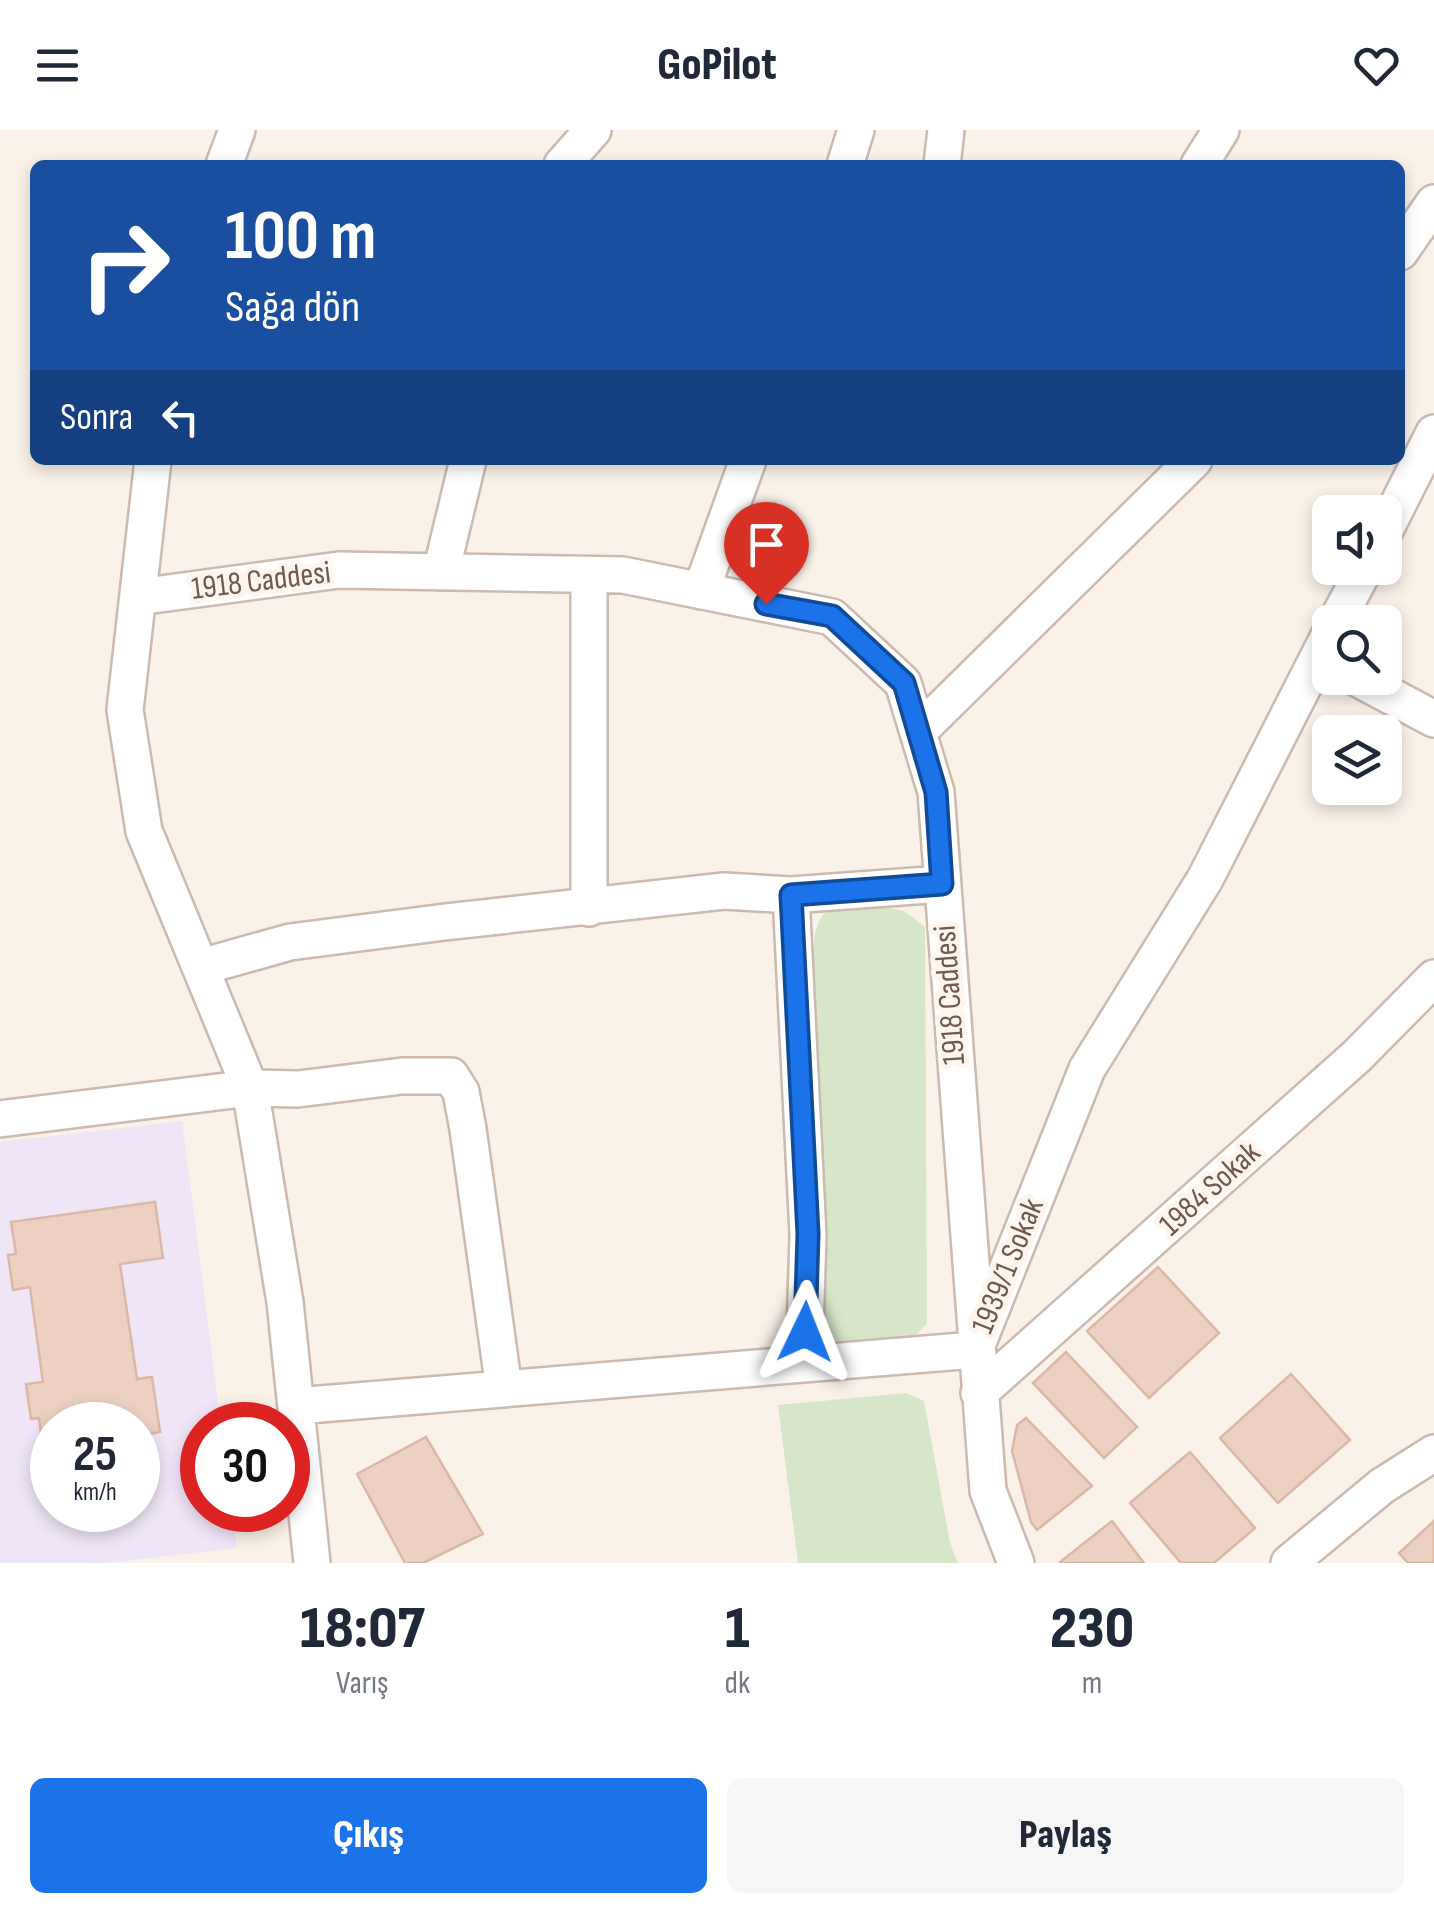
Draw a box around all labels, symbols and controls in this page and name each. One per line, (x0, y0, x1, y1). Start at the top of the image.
icon: menu (30, 38, 85, 93)
text: GoPilot (657, 38, 777, 93)
icon: heart (1349, 38, 1404, 93)
text: 100 m (225, 195, 376, 279)
icon: right (60, 200, 190, 330)
text: Sağa dön (225, 280, 360, 335)
icon: left (153, 390, 208, 445)
text: Sonra (60, 395, 133, 440)
map controls (1312, 495, 1402, 805)
button: sound (1312, 495, 1402, 585)
pin (724, 502, 809, 605)
icon: arrive (739, 517, 794, 572)
street label: 1918 Caddesi (189, 553, 333, 609)
button: search (1312, 605, 1402, 695)
button: layers (1312, 715, 1402, 805)
street label: 1918 Caddesi (926, 924, 974, 1066)
street label: 1984 Sokak (1152, 1134, 1268, 1244)
street label: 1939/1 Sokak (963, 1193, 1053, 1339)
position arrow (753, 1280, 857, 1384)
speed limit sign: 30 (180, 1402, 310, 1532)
text: 25 (73, 1425, 117, 1485)
text: km/h (73, 1477, 117, 1508)
text: 18:07 (300, 1593, 425, 1665)
text: 1 (725, 1593, 750, 1665)
text: 230 (1050, 1593, 1134, 1665)
text: Varış (336, 1664, 388, 1703)
text: dk (725, 1664, 750, 1703)
text: m (1082, 1664, 1102, 1703)
button: Çıkış (30, 1778, 707, 1893)
button: Paylaş (727, 1778, 1404, 1893)

